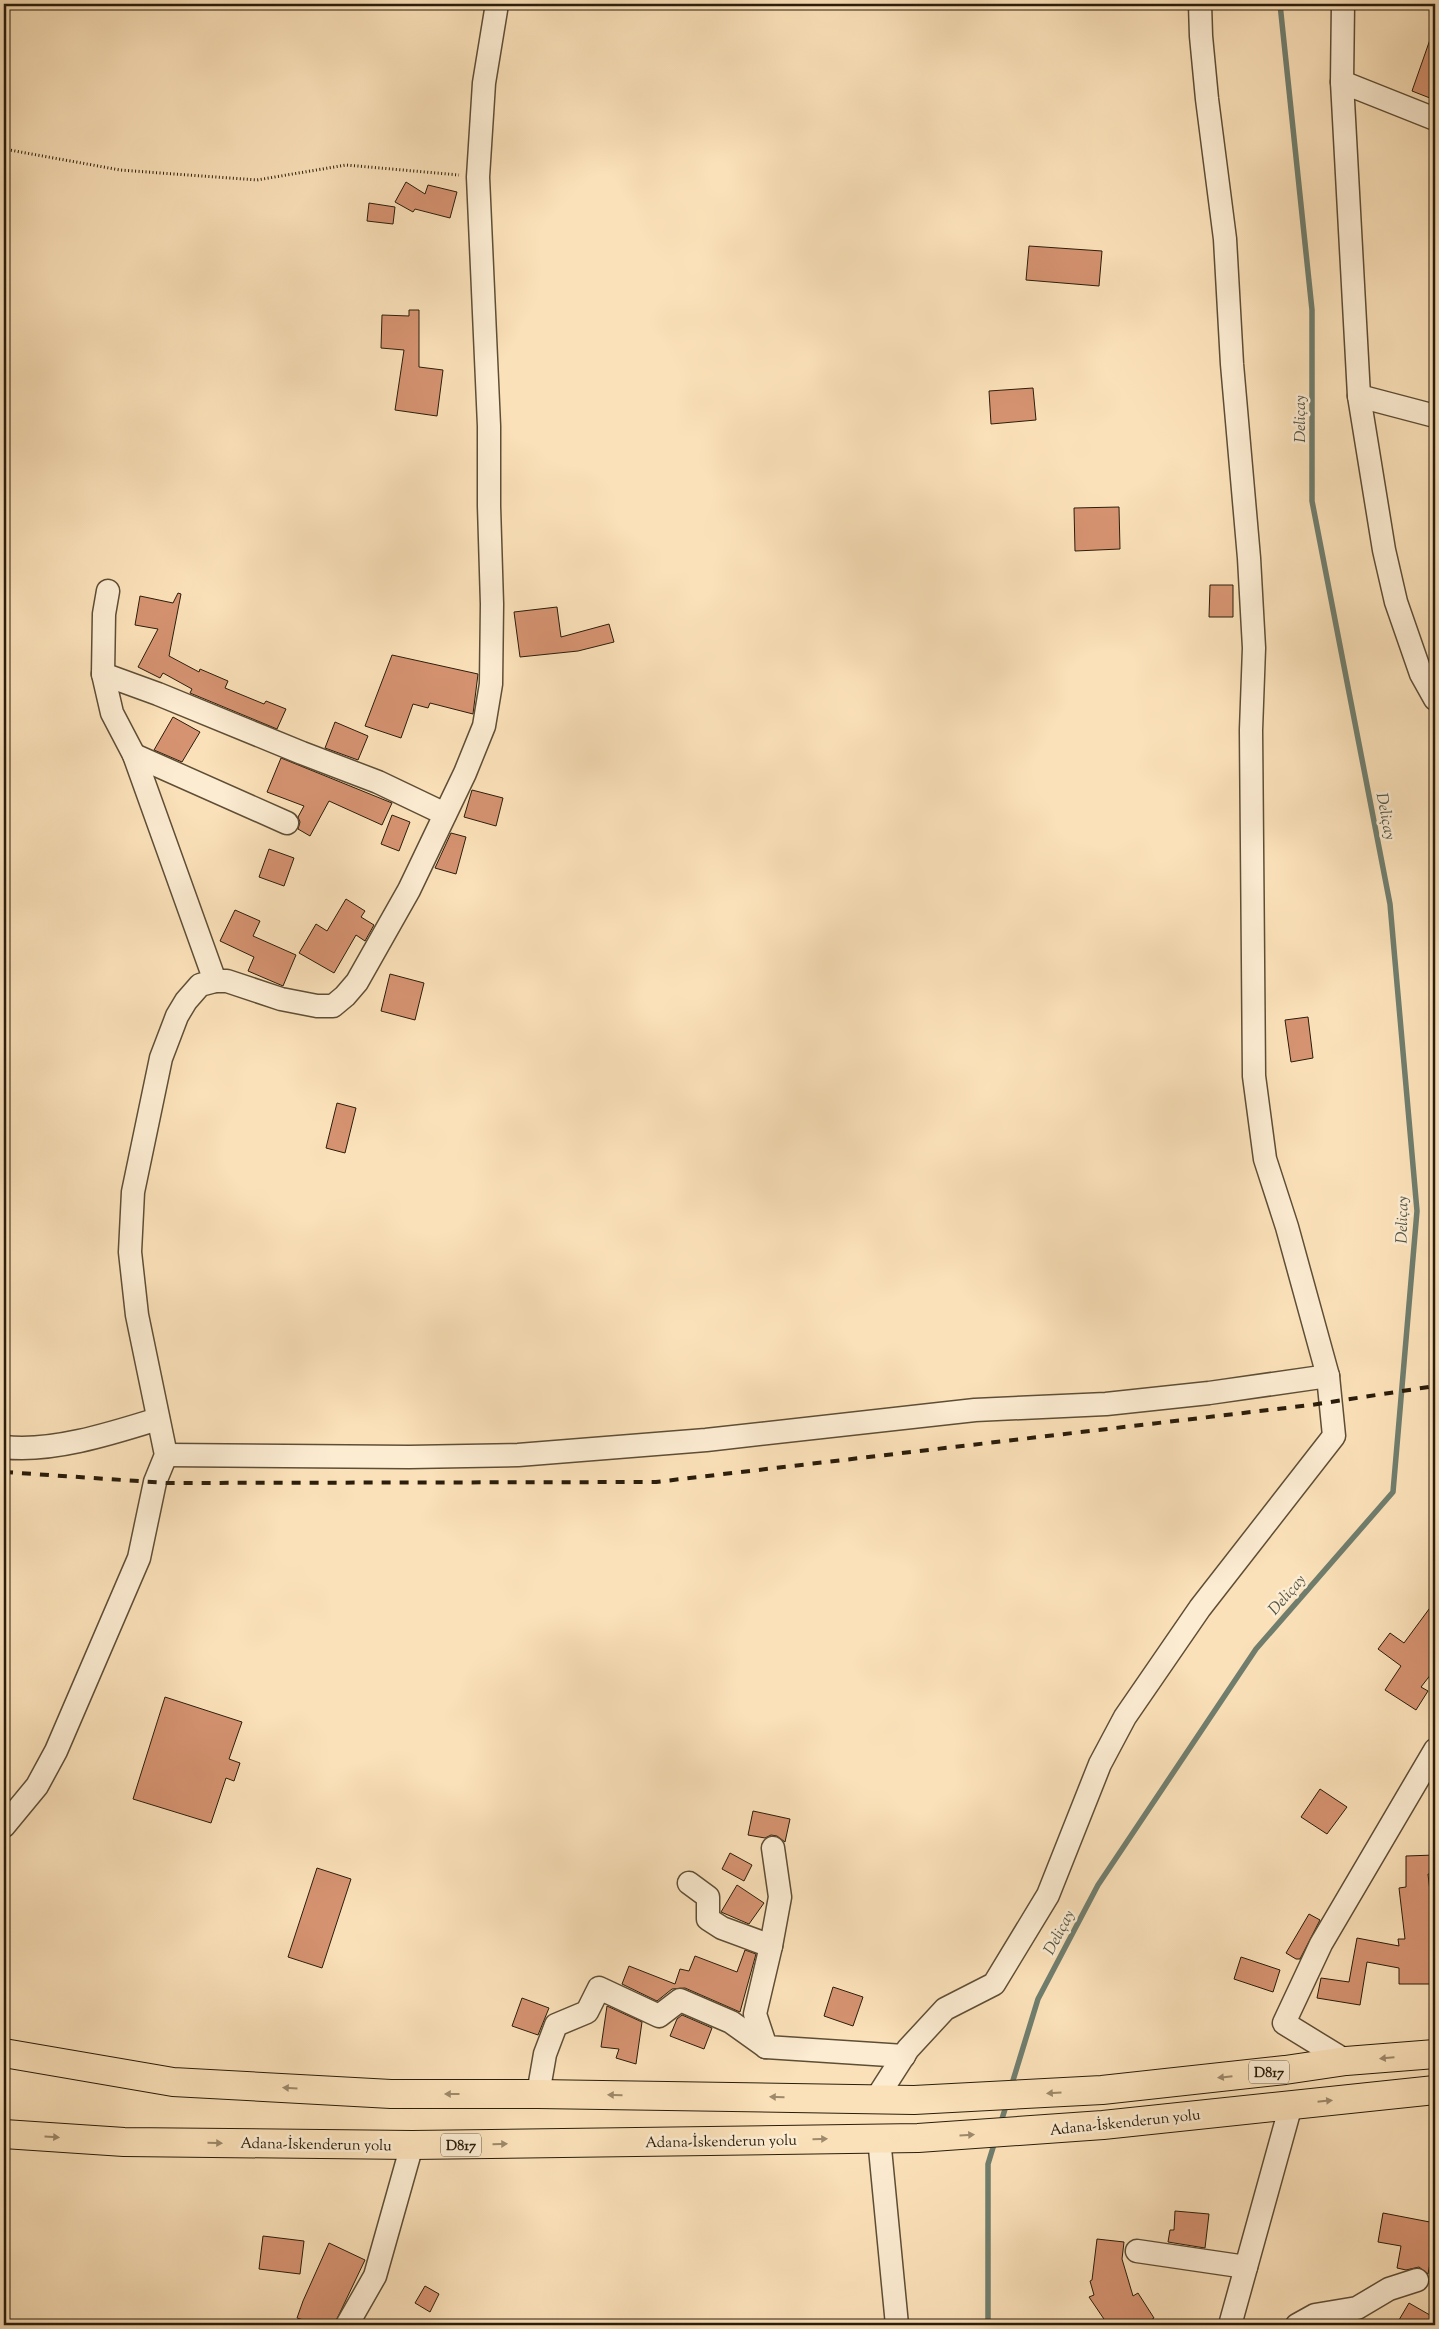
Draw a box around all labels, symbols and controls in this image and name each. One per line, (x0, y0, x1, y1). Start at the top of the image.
water label: Deliçay (1290, 395, 1313, 443)
water label: Deliçay (1369, 791, 1400, 842)
water label: Deliçay (1392, 1196, 1415, 1244)
water label: Deliçay (1264, 1570, 1312, 1621)
water label: Deliçay (1039, 1906, 1082, 1960)
one-way arrow (1378, 2054, 1394, 2062)
road number: D817 (1249, 2060, 1289, 2084)
one-way arrow (1217, 2073, 1233, 2081)
one-way arrow (282, 2084, 298, 2092)
one-way arrow (444, 2090, 460, 2098)
one-way arrow (1045, 2090, 1061, 2098)
one-way arrow (607, 2091, 623, 2099)
one-way arrow (769, 2093, 785, 2101)
one-way arrow (1318, 2097, 1334, 2105)
street label: Adana-İskenderun yolu (1049, 2104, 1202, 2142)
street label: Adana-İskenderun yolu (645, 2130, 797, 2154)
one-way arrow (959, 2131, 975, 2139)
street label: Adana-İskenderun yolu (240, 2133, 392, 2157)
one-way arrow (45, 2134, 61, 2142)
road number: D817 (441, 2134, 481, 2156)
one-way arrow (812, 2135, 828, 2143)
one-way arrow (207, 2139, 223, 2147)
one-way arrow (492, 2140, 508, 2148)

